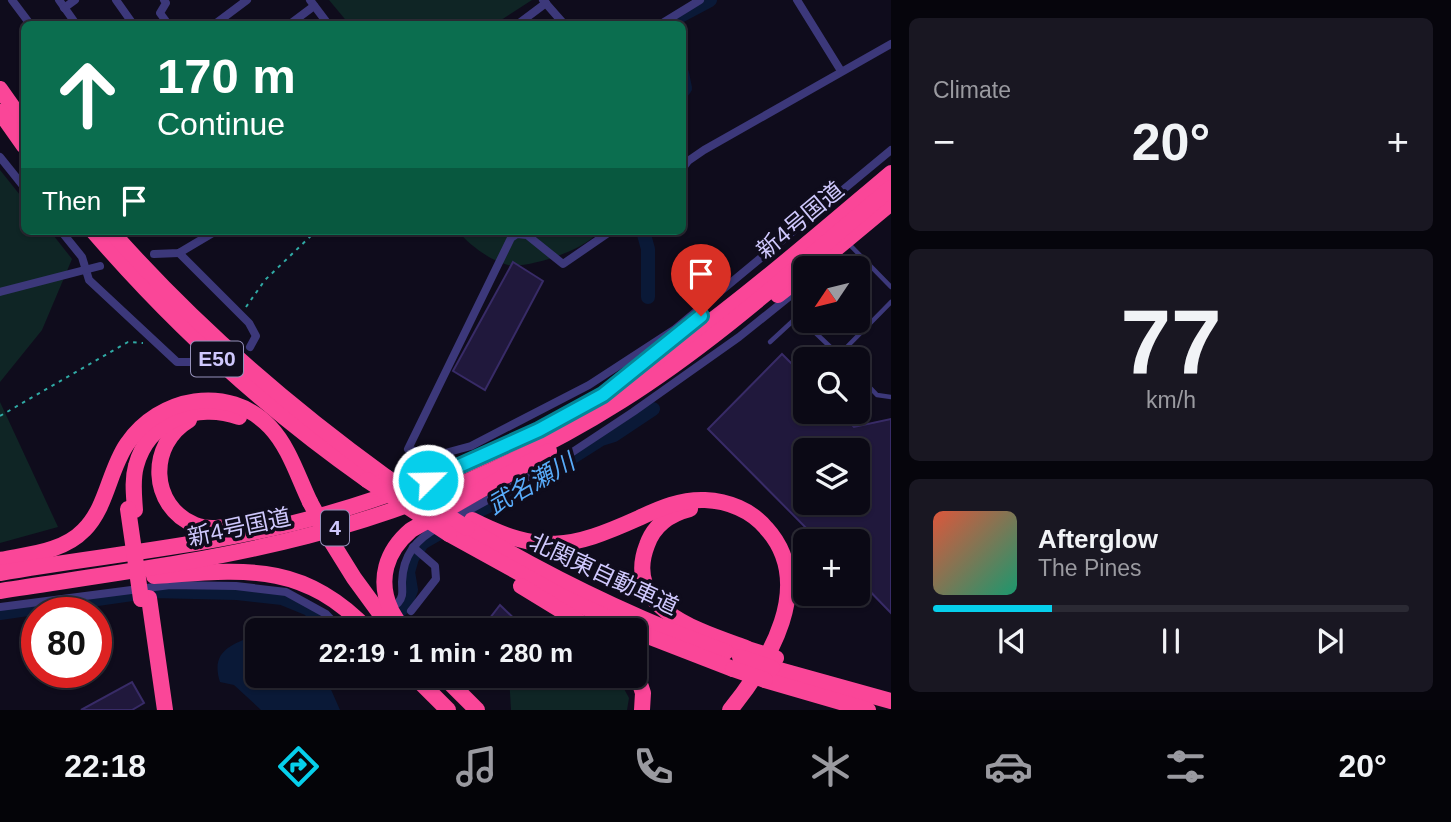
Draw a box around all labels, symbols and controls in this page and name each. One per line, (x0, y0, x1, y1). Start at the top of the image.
icon: ahead (42, 49, 133, 140)
text: 170 m (157, 49, 296, 103)
text: Climate (933, 77, 1011, 103)
text: Continue (157, 106, 285, 142)
text: 20° (1132, 113, 1210, 171)
text: − (933, 121, 955, 163)
text: + (1387, 121, 1409, 163)
street label: 新4号国道 (752, 176, 848, 264)
icon: arrive (115, 182, 153, 220)
text: Then (42, 186, 101, 216)
pin (671, 244, 731, 316)
icon: arrive (682, 255, 720, 293)
north arrow (793, 256, 870, 332)
map controls (793, 256, 870, 606)
text: 77 (1120, 291, 1222, 392)
road number: E50 (191, 342, 243, 376)
button: search (793, 347, 870, 424)
text: km/h (1146, 387, 1196, 413)
button: layers (793, 438, 870, 515)
position arrow (391, 443, 465, 517)
water label: 武名瀬川 (482, 446, 582, 519)
street label: 新4号国道 (185, 503, 293, 551)
road number: 4 (321, 510, 349, 546)
text: Afterglow (1038, 524, 1158, 554)
street label: 北関東自動車道 (526, 528, 682, 620)
button: + (793, 529, 870, 606)
text: The Pines (1038, 555, 1142, 581)
speed limit sign: 80 (21, 597, 112, 688)
icon: previous (993, 622, 1031, 660)
icon: pause (1152, 622, 1190, 660)
icon: next (1311, 622, 1349, 660)
text: 22:19 · 1 min · 280 m (319, 638, 573, 668)
icon: directions (274, 742, 323, 791)
icon: music (452, 742, 501, 791)
icon: phone (629, 742, 678, 791)
icon: climate (806, 742, 855, 791)
icon: car (984, 742, 1033, 791)
icon: filters (1161, 742, 1210, 791)
text: 22:18 (64, 748, 146, 784)
text: 20° (1338, 748, 1387, 784)

